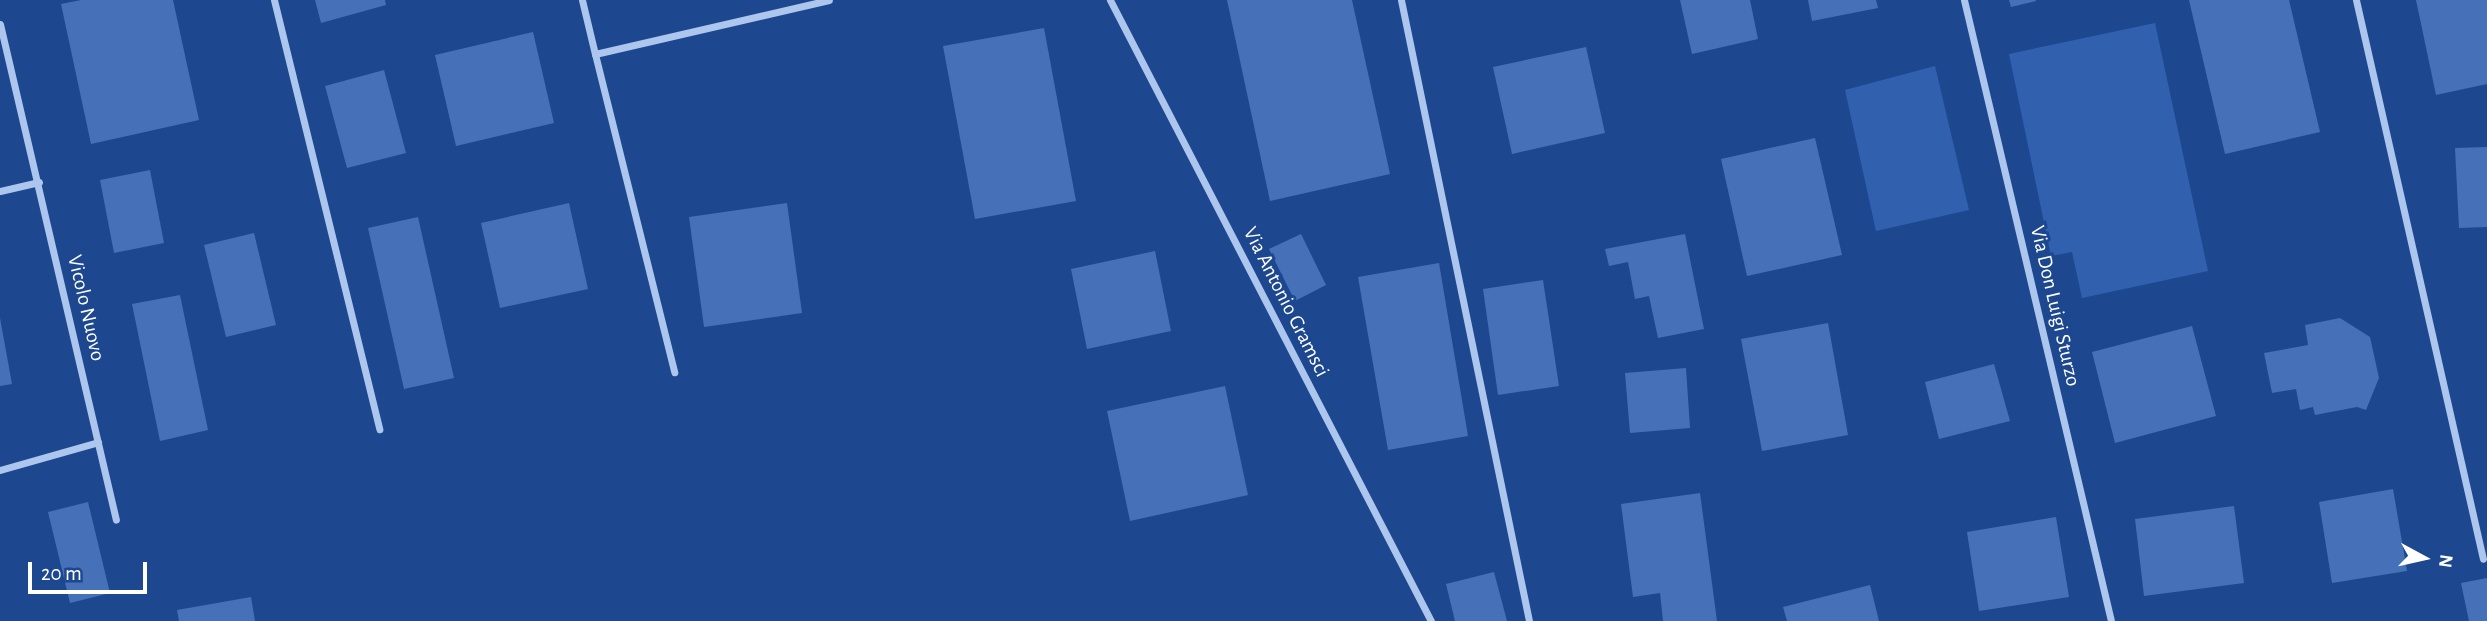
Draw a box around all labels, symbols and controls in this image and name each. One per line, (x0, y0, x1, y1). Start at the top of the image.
street label: Via Antonio Gramsci (1237, 223, 1335, 381)
street label: Via Don Luigi Sturzo (2024, 223, 2086, 389)
street label: Vicolo Nuovo (62, 253, 110, 363)
north arrow (2389, 523, 2459, 593)
scale bar (32, 548, 150, 592)
text: N (2435, 553, 2456, 569)
text: 20 m (41, 563, 82, 584)

